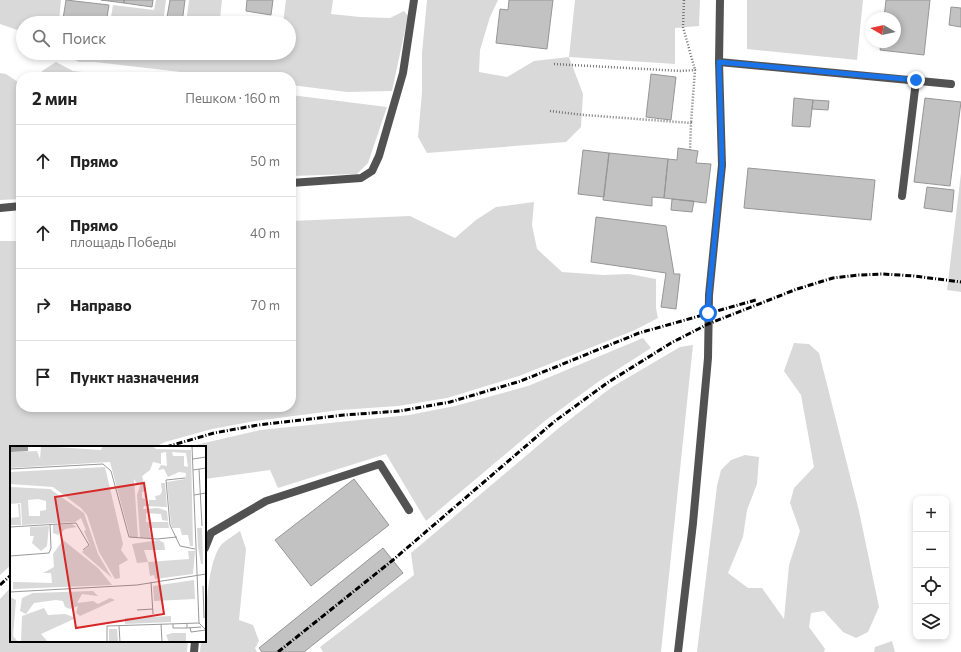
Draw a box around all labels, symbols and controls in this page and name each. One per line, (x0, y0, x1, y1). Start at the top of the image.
north arrow (865, 12, 901, 48)
search box (16, 16, 296, 60)
icon: search (30, 27, 52, 49)
text: Поиск (62, 29, 106, 47)
route end (907, 71, 925, 89)
text: 2 мин (32, 88, 77, 109)
text: Пешком · 160 m (185, 90, 280, 106)
icon: ahead (32, 150, 54, 172)
text: Прямо (70, 152, 118, 170)
text: 50 m (250, 153, 280, 169)
text: Прямо (70, 216, 118, 234)
icon: ahead (32, 222, 54, 244)
text: 40 m (250, 225, 280, 241)
text: площадь Победы (70, 234, 176, 250)
icon: right (32, 294, 54, 316)
text: Направо (70, 296, 132, 314)
text: 70 m (251, 297, 280, 313)
route start (699, 304, 717, 322)
icon: arrive (32, 366, 54, 388)
text: Пункт назначения (70, 368, 199, 386)
inset map (10, 446, 206, 642)
map controls (913, 496, 949, 640)
button: + (913, 496, 949, 532)
button: − (913, 532, 949, 568)
button: locate (913, 568, 949, 604)
button: layers (913, 604, 949, 640)

